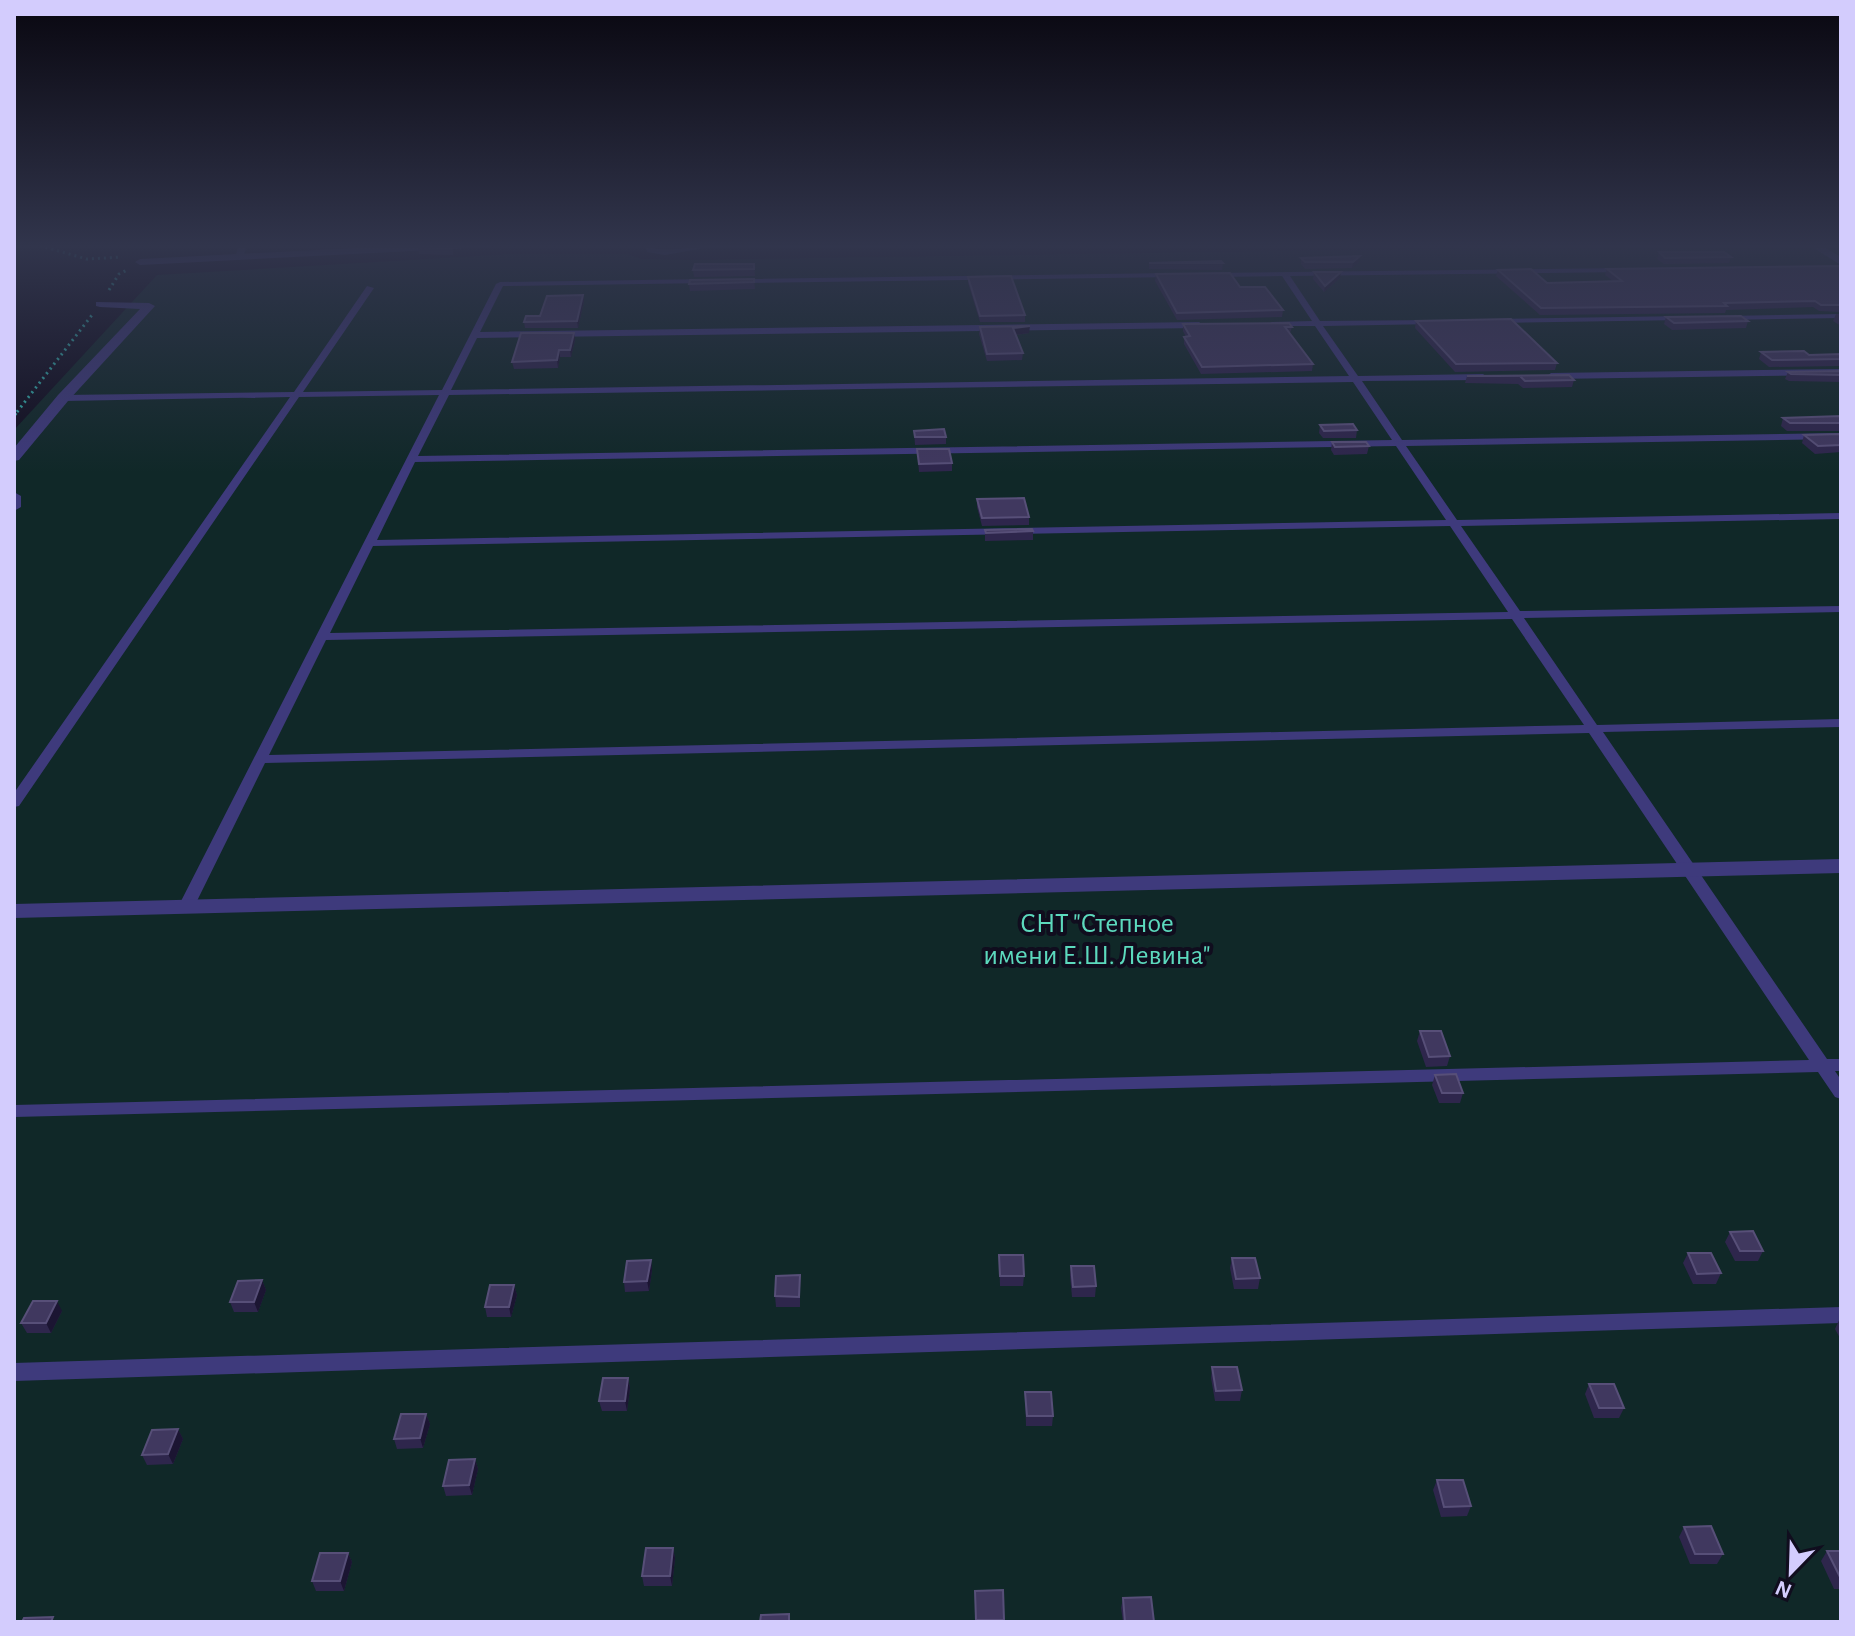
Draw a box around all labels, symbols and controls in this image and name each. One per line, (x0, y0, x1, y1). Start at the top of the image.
park label: СНТ "Степное имени Е.Ш. Левина" (983, 910, 1211, 970)
north arrow (1751, 1532, 1831, 1612)
text: N (1772, 1576, 1795, 1603)

